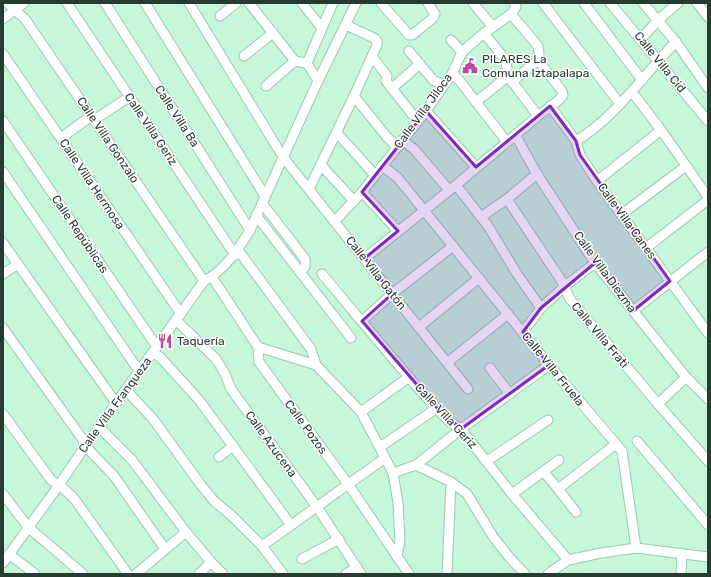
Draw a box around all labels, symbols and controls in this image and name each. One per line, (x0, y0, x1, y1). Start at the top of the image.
street label: Calle Villa Cid (631, 29, 689, 95)
place label: PILARES La Comuna Iztapalapa (482, 52, 589, 80)
public building icon: PILARES La Comuna Iztapalapa (461, 57, 479, 75)
street label: Calle Villa Jiloca (391, 71, 455, 151)
street label: Calle Villa Ba (152, 83, 202, 149)
street label: Calle Villa Geriz (122, 90, 180, 168)
street label: Calle Villa Gonzalo (74, 94, 142, 186)
street label: Calle Villa Hermosa (57, 136, 127, 232)
street label: Calle Villa Canes (595, 180, 659, 262)
street label: Calle Repúblicas (49, 192, 111, 276)
street label: Calle Villa Diezma (571, 229, 639, 315)
street label: Calle Villa Gatón (343, 233, 409, 313)
street label: Calle Villa Frati (568, 299, 632, 371)
street label: Calle Villa Fruela (519, 329, 587, 409)
restaurant icon: Taquería (156, 332, 174, 350)
place label: Taquería (177, 334, 225, 348)
street label: Calle Villa Franqueza (76, 354, 154, 456)
street label: Calle Villa Geriz (412, 380, 480, 452)
street label: Calle Pozos (282, 397, 330, 457)
street label: Calle Azucena (242, 408, 300, 480)

